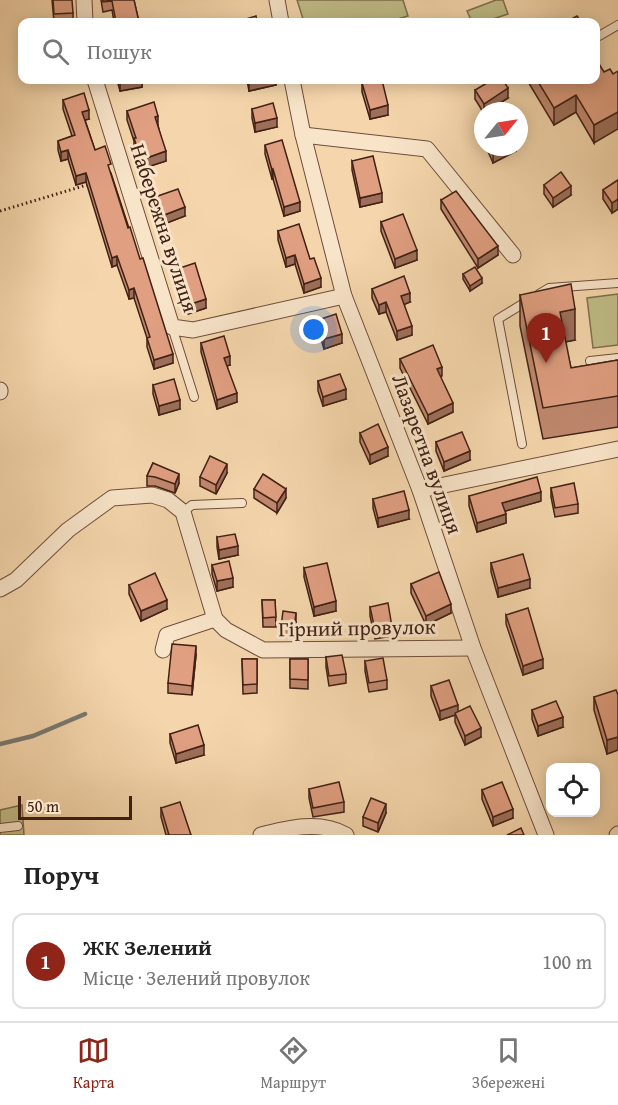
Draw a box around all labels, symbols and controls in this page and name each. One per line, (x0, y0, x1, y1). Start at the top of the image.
search box (18, 18, 600, 84)
icon: search (39, 35, 72, 68)
text: Пошук (87, 35, 152, 67)
north arrow (474, 102, 528, 156)
street label: Набережна вулиця (123, 140, 206, 316)
pin: 1 (526, 314, 566, 363)
your location (299, 315, 328, 344)
street label: Лазаретна вулиця (384, 370, 471, 538)
street label: Гірний провулок (278, 611, 436, 644)
map controls (546, 763, 600, 817)
button: locate (546, 763, 600, 817)
scale bar (18, 793, 132, 820)
text: 50 m (27, 794, 59, 818)
text: Поруч (24, 855, 99, 894)
text: ЖК Зелений (83, 931, 212, 963)
text: 1 (40, 947, 51, 976)
text: 100 m (542, 947, 592, 976)
text: Місце · Зелений провулок (83, 963, 310, 992)
tab: Карта (73, 1034, 114, 1094)
tab: Маршрут (260, 1034, 326, 1094)
tab: Збережені (472, 1034, 545, 1094)

